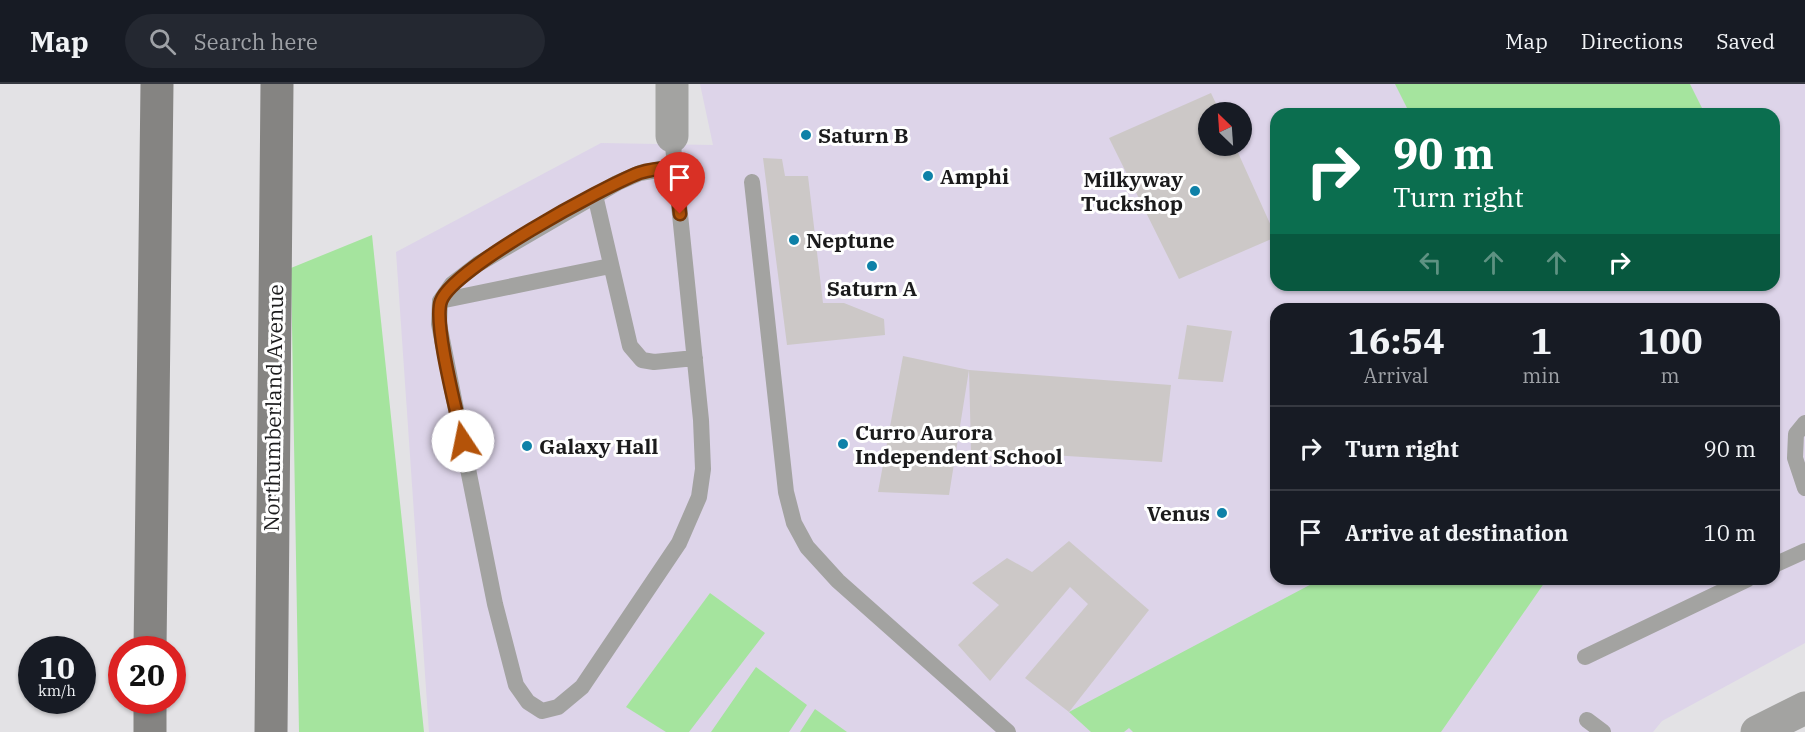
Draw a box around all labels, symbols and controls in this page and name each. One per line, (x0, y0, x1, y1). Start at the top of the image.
search box (125, 14, 545, 68)
text: Map (30, 23, 89, 60)
icon: search (146, 25, 179, 58)
text: Search here (194, 27, 318, 56)
text: Map (1505, 27, 1548, 55)
text: Directions (1581, 27, 1683, 55)
text: Saved (1716, 27, 1775, 55)
north arrow (1198, 102, 1252, 156)
map controls (1198, 102, 1252, 156)
place label: Saturn B (818, 121, 909, 149)
text: 90 m (1393, 126, 1494, 181)
marker: Saturn B (799, 128, 813, 142)
icon: right (1294, 132, 1372, 210)
pin (654, 152, 705, 214)
icon: arrive (663, 161, 696, 194)
place label: Amphi (940, 162, 1009, 190)
place label: Milkyway Tuckshop (1081, 165, 1183, 217)
marker: Amphi (921, 169, 935, 183)
text: Turn right (1393, 179, 1524, 214)
marker: Milkyway Tuckshop (1188, 184, 1202, 198)
place label: Neptune (806, 226, 895, 254)
marker: Neptune (787, 233, 801, 247)
icon: left (1414, 246, 1447, 279)
icon: ahead (1477, 246, 1510, 279)
icon: ahead (1540, 246, 1573, 279)
icon: right (1603, 246, 1636, 279)
marker: Saturn A (865, 259, 879, 273)
place label: Saturn A (827, 274, 918, 302)
street label: Northumberland Avenue (257, 284, 289, 532)
text: 16:54 (1347, 317, 1445, 364)
text: 1 (1530, 317, 1552, 364)
text: 100 (1638, 317, 1703, 364)
text: Arrival (1364, 362, 1429, 389)
text: min (1522, 362, 1560, 389)
text: m (1661, 362, 1680, 389)
position arrow (431, 409, 495, 473)
place label: Curro Aurora Independent School (855, 418, 1063, 470)
place label: Galaxy Hall (539, 432, 658, 460)
icon: right (1294, 432, 1327, 465)
text: Turn right (1345, 434, 1459, 463)
text: 90 m (1704, 434, 1756, 463)
marker: Curro Aurora Independent School (836, 437, 850, 451)
marker: Galaxy Hall (520, 439, 534, 453)
place label: Venus (1147, 499, 1210, 527)
marker: Venus (1215, 506, 1229, 520)
icon: arrive (1294, 516, 1327, 549)
text: Arrive at destination (1345, 518, 1568, 547)
text: 10 m (1704, 518, 1756, 547)
speed limit sign: 20 (108, 636, 186, 714)
text: 10 (39, 648, 75, 687)
text: km/h (38, 681, 76, 700)

